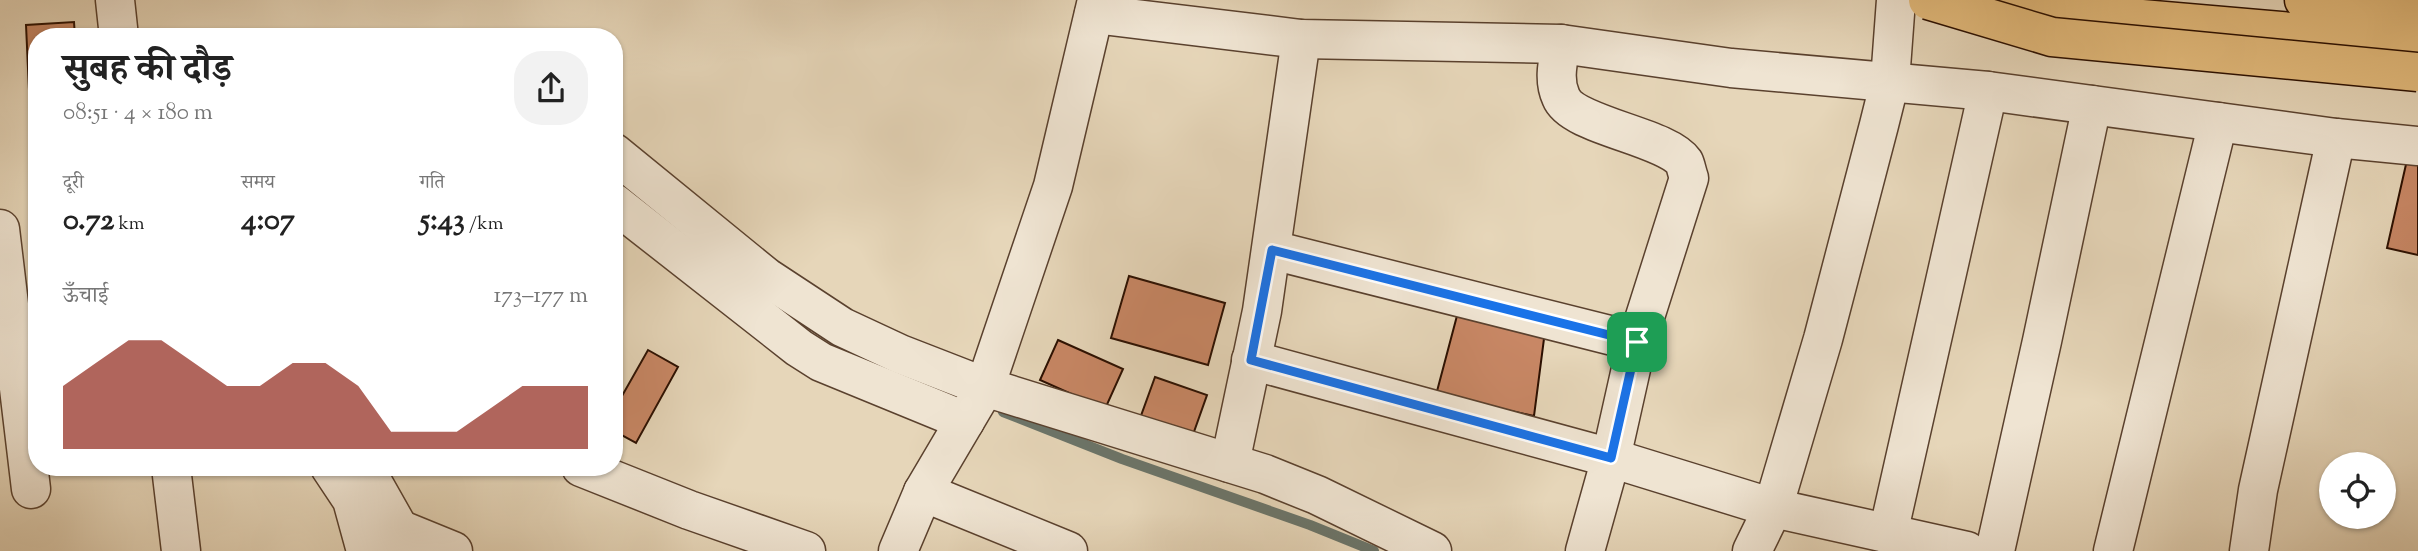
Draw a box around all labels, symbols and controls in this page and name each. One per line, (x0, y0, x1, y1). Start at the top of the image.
text: सुबह की दौड़ (63, 44, 232, 98)
button: share (514, 51, 588, 125)
text: 08:51 · 4 × 180 m (63, 97, 213, 130)
text: दूरी (63, 170, 84, 197)
text: समय (241, 170, 275, 197)
text: गति (420, 170, 445, 197)
text: 0.72 (63, 200, 114, 243)
text: 4:07 (241, 200, 295, 243)
text: 5:43 (420, 200, 465, 243)
text: km (114, 211, 145, 238)
text: /km (465, 211, 503, 238)
text: ऊँचाई (63, 280, 108, 313)
text: 173–177 m (494, 280, 588, 313)
pin (1607, 312, 1667, 372)
icon: arrive (1618, 323, 1656, 361)
map controls (2319, 452, 2396, 529)
button: locate (2319, 452, 2396, 529)

